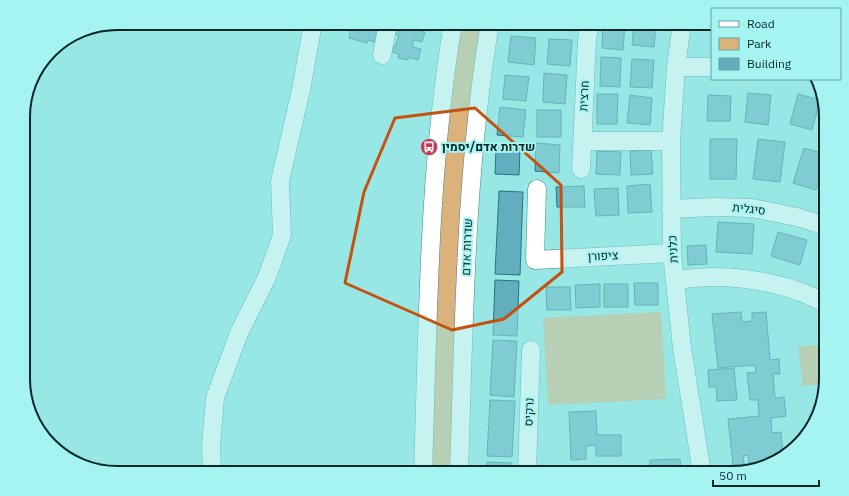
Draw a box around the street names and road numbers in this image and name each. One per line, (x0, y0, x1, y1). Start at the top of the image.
street label: חרצית (575, 80, 592, 112)
street label: סיגלית (732, 199, 766, 218)
street label: שדרות אדם (458, 218, 475, 276)
street label: כלנית (664, 235, 681, 263)
street label: ציפורן (587, 247, 619, 264)
street label: נרקיס (520, 397, 537, 427)

